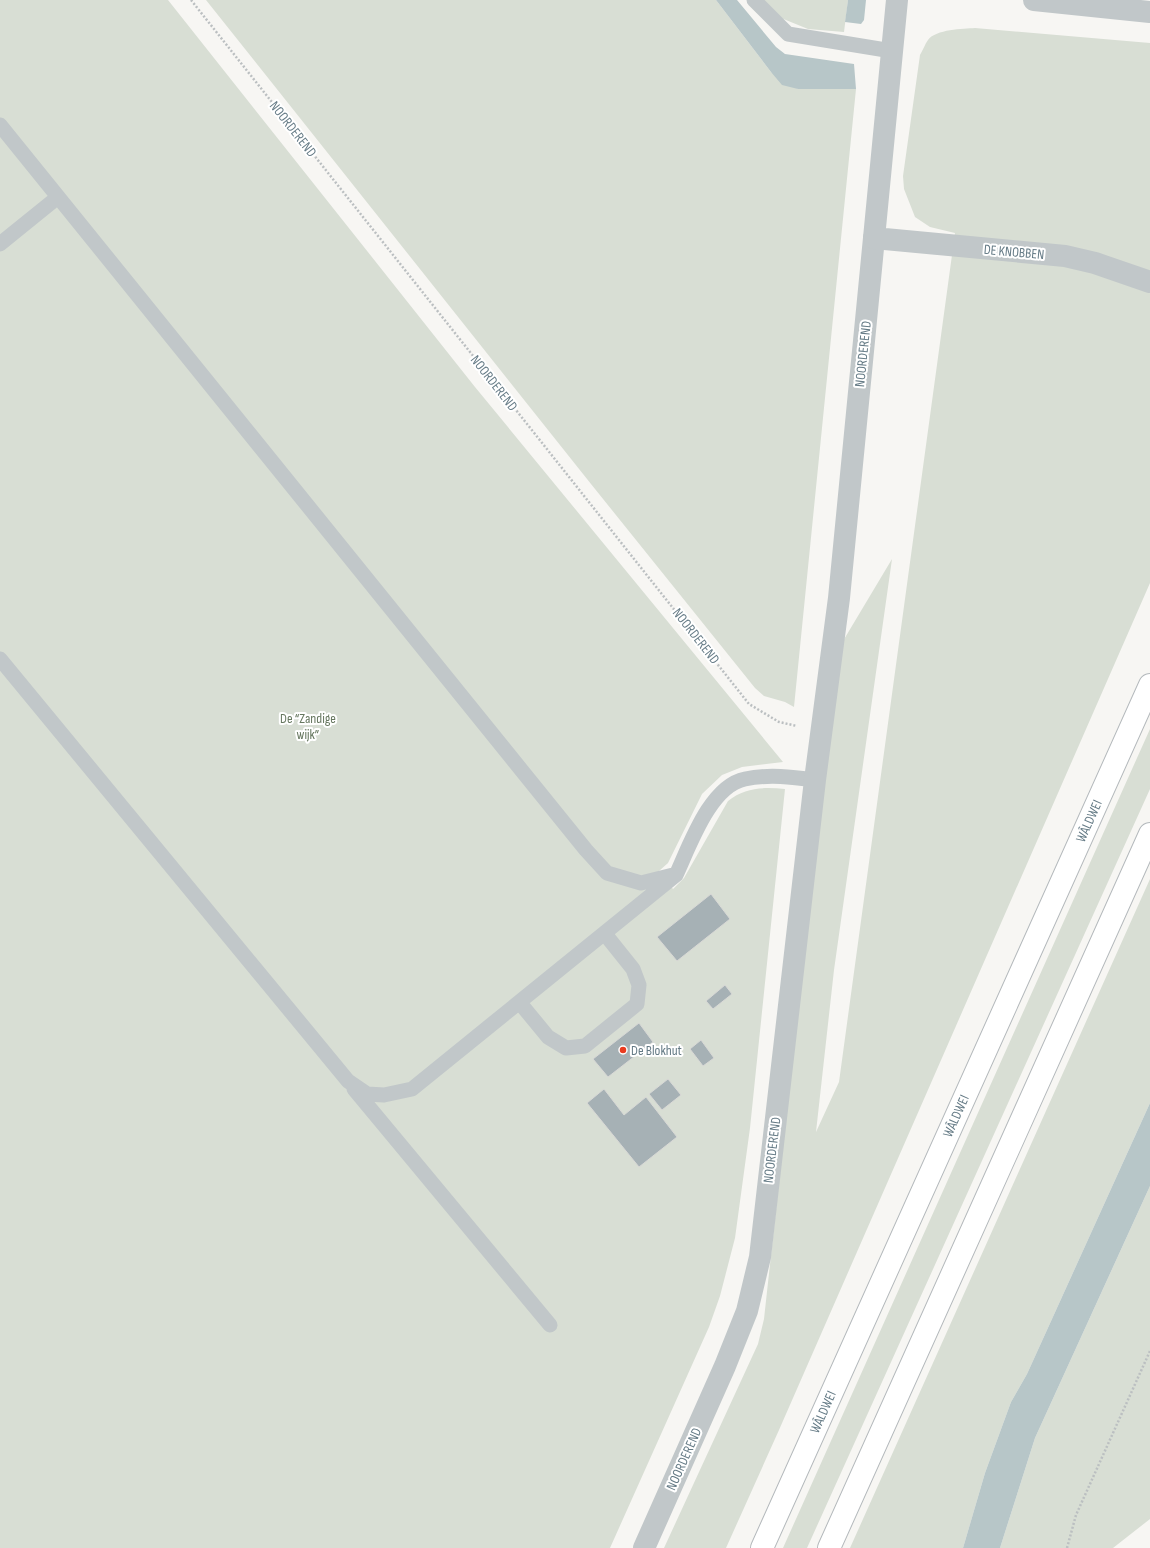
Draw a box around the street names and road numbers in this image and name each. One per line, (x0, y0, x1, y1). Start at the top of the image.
street label: NOORDEREND (266, 98, 320, 160)
street label: DE KNOBBEN (983, 241, 1045, 263)
street label: NOORDEREND (851, 320, 875, 388)
street label: NOORDEREND (467, 352, 521, 414)
street label: NOORDEREND (669, 605, 723, 667)
street label: WÂLDWEI (1072, 797, 1106, 845)
street label: WÂLDWEI (939, 1092, 973, 1140)
street label: NOORDEREND (760, 1116, 784, 1184)
street label: WÂLDWEI (806, 1388, 840, 1436)
street label: NOORDEREND (663, 1425, 705, 1493)

